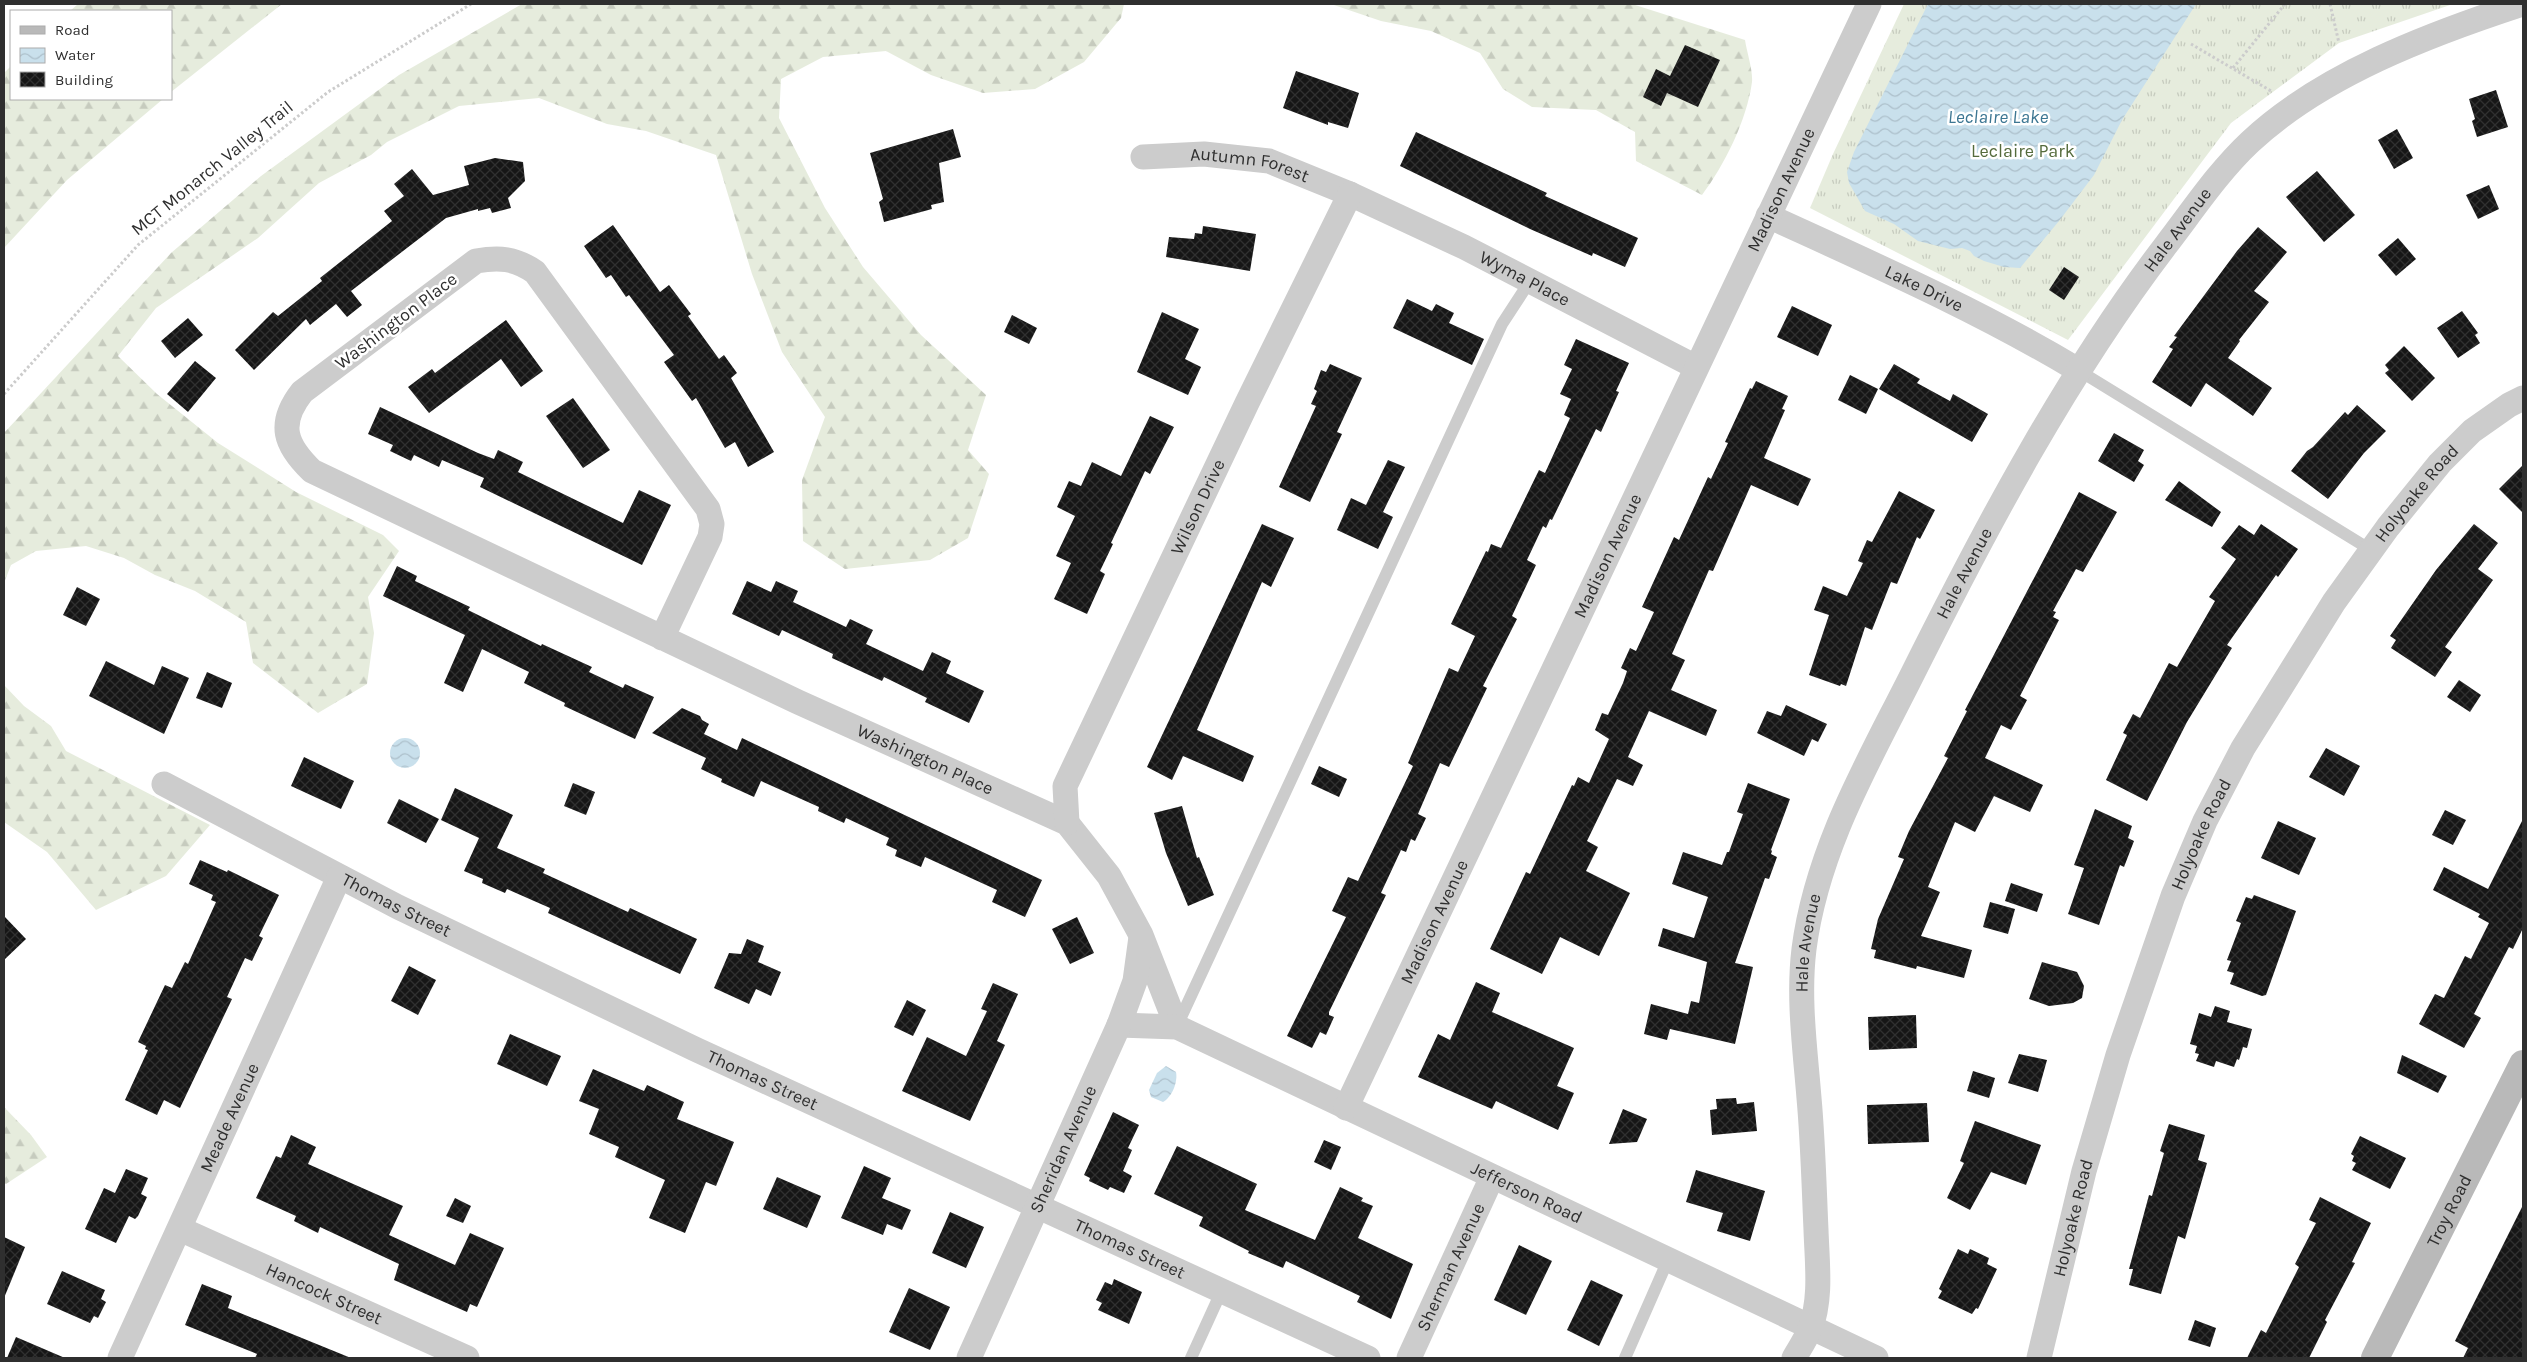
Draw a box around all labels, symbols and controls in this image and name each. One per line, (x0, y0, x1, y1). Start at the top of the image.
legend (10, 10, 172, 100)
text: Road (55, 21, 90, 39)
text: Water (55, 46, 96, 64)
text: Building (55, 71, 113, 89)
street label: MCT Monarch Valley Trail (126, 96, 298, 240)
water label: Leclaire Lake (1948, 106, 2048, 128)
street label: Madison Avenue (1742, 124, 1820, 256)
park label: Leclaire Park (1971, 140, 2075, 162)
street label: Autumn Forest (1190, 143, 1313, 187)
street label: Hale Avenue (2139, 183, 2216, 276)
street label: Wyma Place (1476, 246, 1574, 311)
street label: Lake Drive (1881, 260, 1967, 317)
street label: Washington Place (331, 268, 461, 374)
street label: Holyoake Road (2370, 440, 2463, 546)
street label: Wilson Drive (1166, 456, 1230, 558)
street label: Madison Avenue (1569, 490, 1646, 622)
street label: Hale Avenue (1931, 524, 1997, 623)
street label: Washington Place (853, 719, 997, 799)
street label: Holyoake Road (2166, 775, 2236, 893)
street label: Madison Avenue (1395, 856, 1473, 988)
street label: Thomas Street (338, 868, 455, 942)
street label: Hale Avenue (1791, 891, 1826, 993)
street label: Thomas Street (704, 1045, 822, 1115)
street label: Meade Avenue (195, 1060, 264, 1176)
street label: Sheridan Avenue (1025, 1082, 1101, 1217)
street label: Jefferson Road (1468, 1157, 1586, 1228)
street label: Holyoake Road (2048, 1157, 2098, 1279)
street label: Troy Road (2422, 1171, 2477, 1250)
street label: Sherman Avenue (1412, 1199, 1490, 1335)
street label: Thomas Street (1071, 1214, 1189, 1284)
street label: Hancock Street (263, 1258, 386, 1330)

